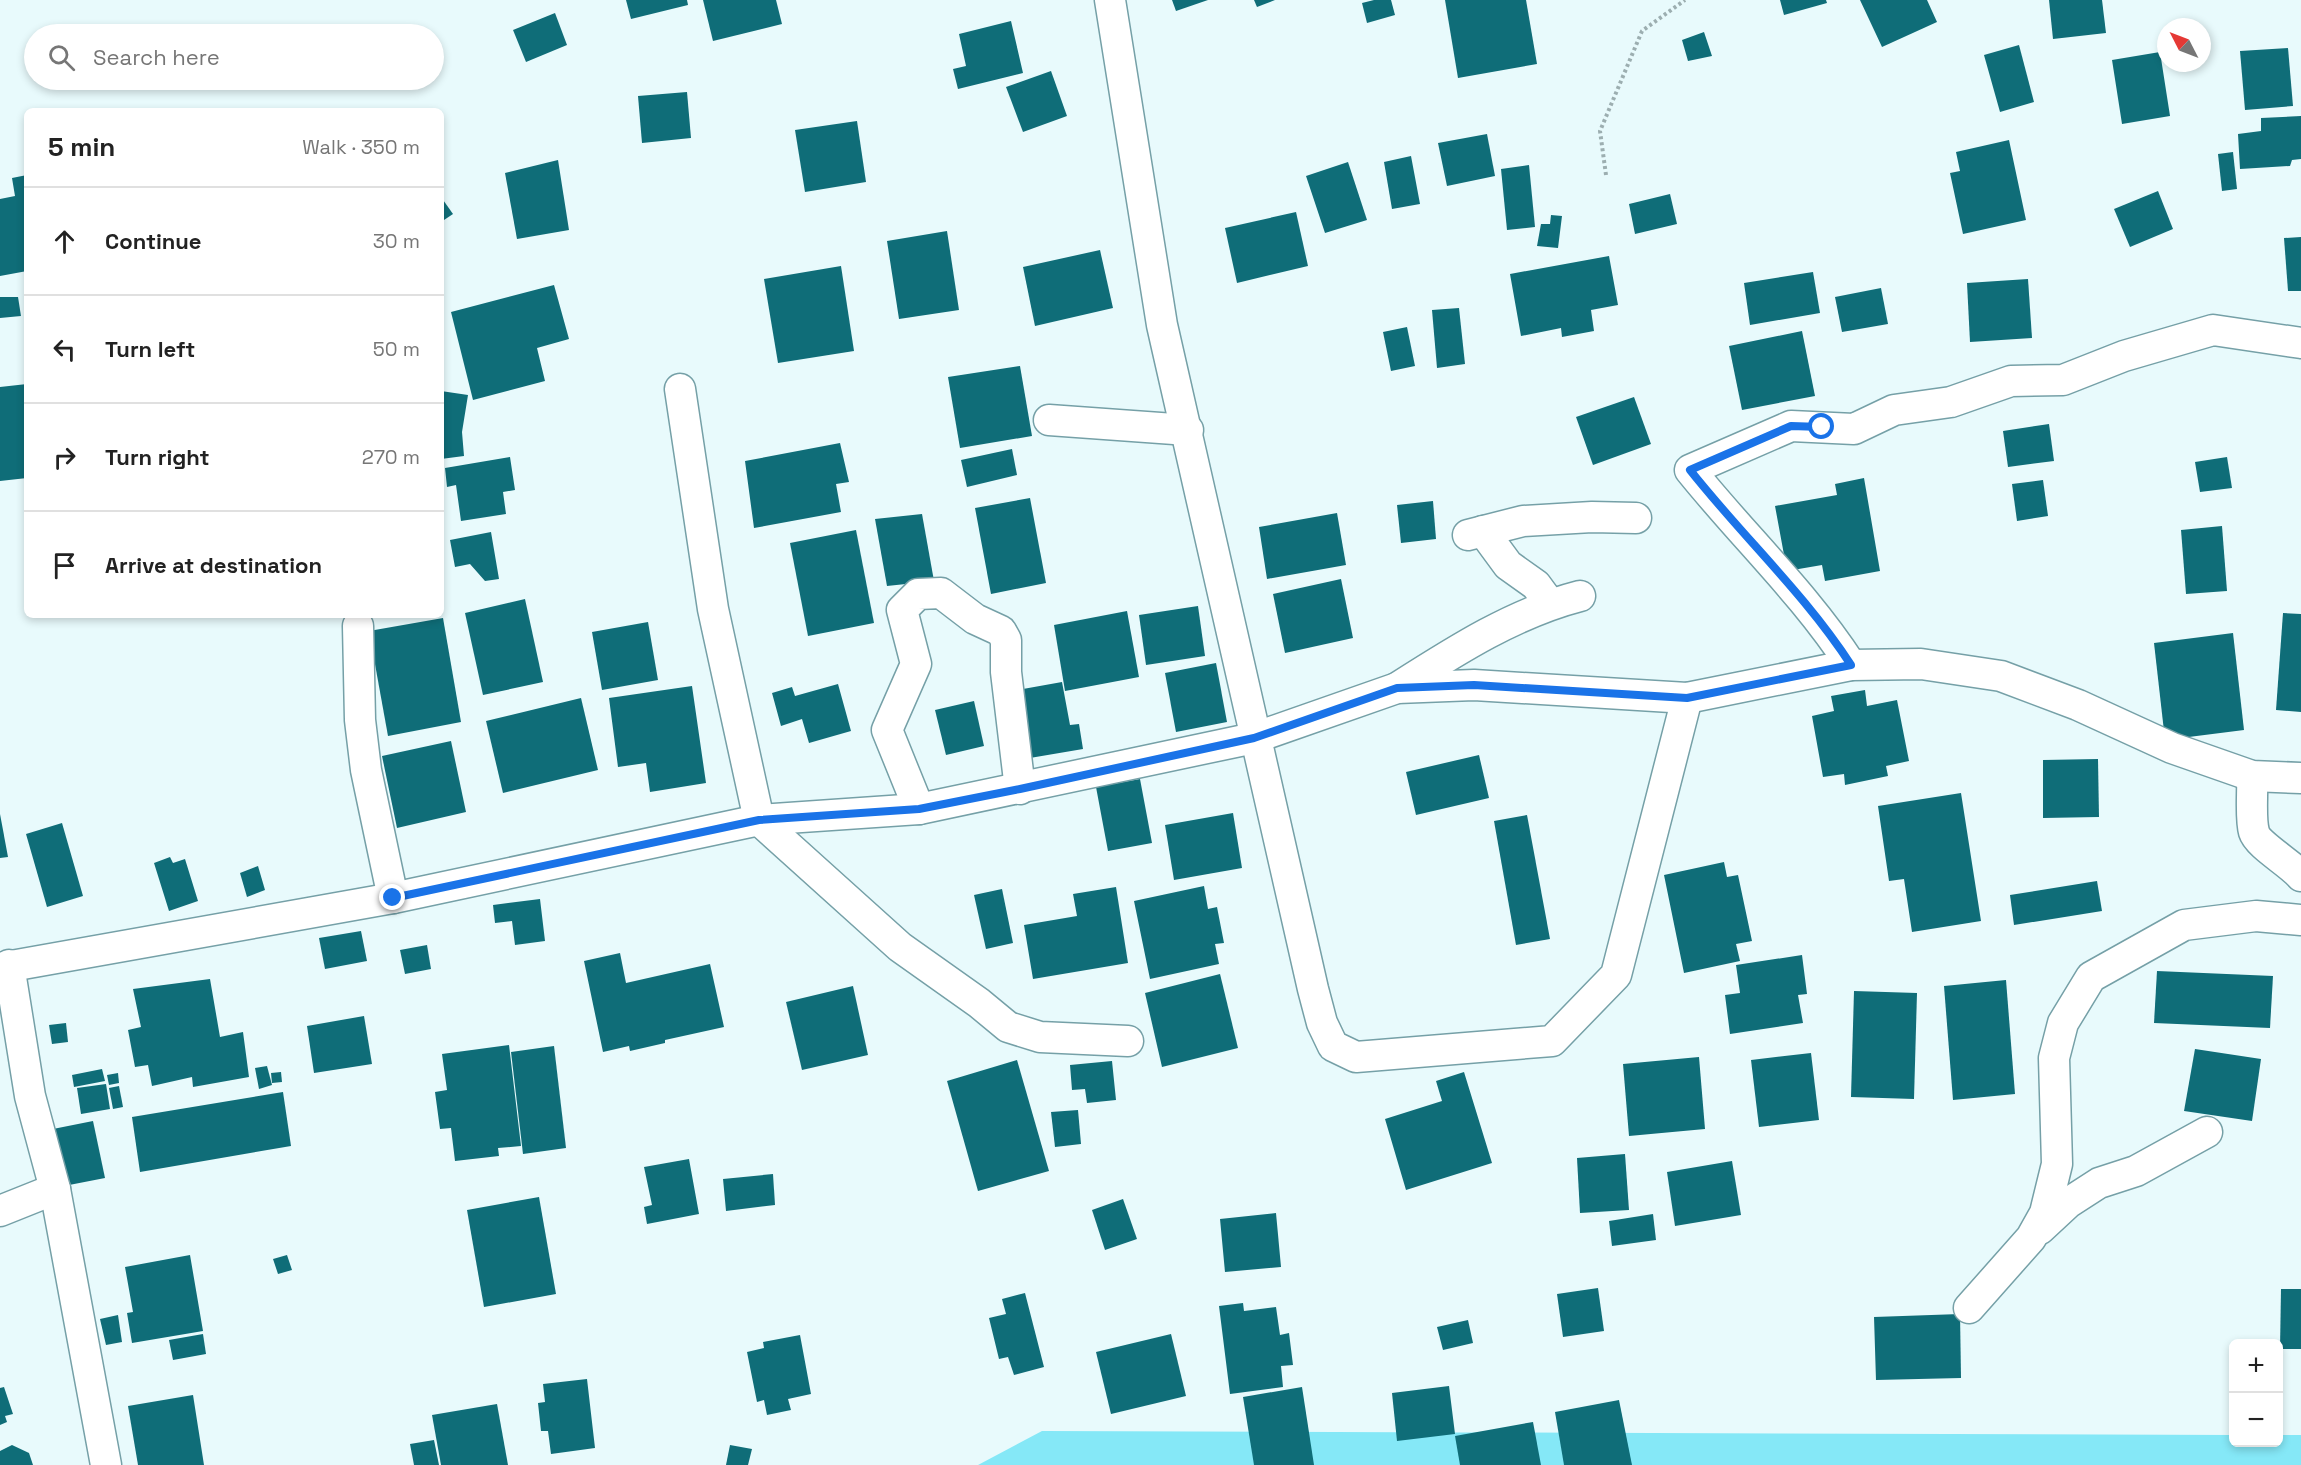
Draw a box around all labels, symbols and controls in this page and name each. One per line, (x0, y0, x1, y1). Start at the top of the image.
north arrow (2157, 18, 2211, 72)
search box (24, 24, 444, 90)
icon: search (45, 41, 78, 74)
text: Search here (93, 43, 220, 71)
text: 5 min (48, 130, 115, 164)
text: Walk · 350 m (302, 134, 420, 160)
icon: ahead (48, 225, 81, 258)
text: Continue (105, 227, 201, 255)
text: 30 m (373, 228, 420, 254)
icon: left (48, 333, 81, 366)
text: Turn left (105, 335, 195, 363)
text: 50 m (373, 336, 420, 362)
route start (1808, 413, 1834, 439)
icon: right (48, 441, 81, 474)
text: Turn right (105, 443, 210, 471)
text: 270 m (362, 444, 420, 470)
icon: arrive (48, 549, 81, 582)
text: Arrive at destination (105, 551, 322, 579)
route end (379, 884, 405, 910)
map controls (2229, 1339, 2283, 1447)
button: + (2229, 1339, 2283, 1393)
button: − (2229, 1393, 2283, 1447)

